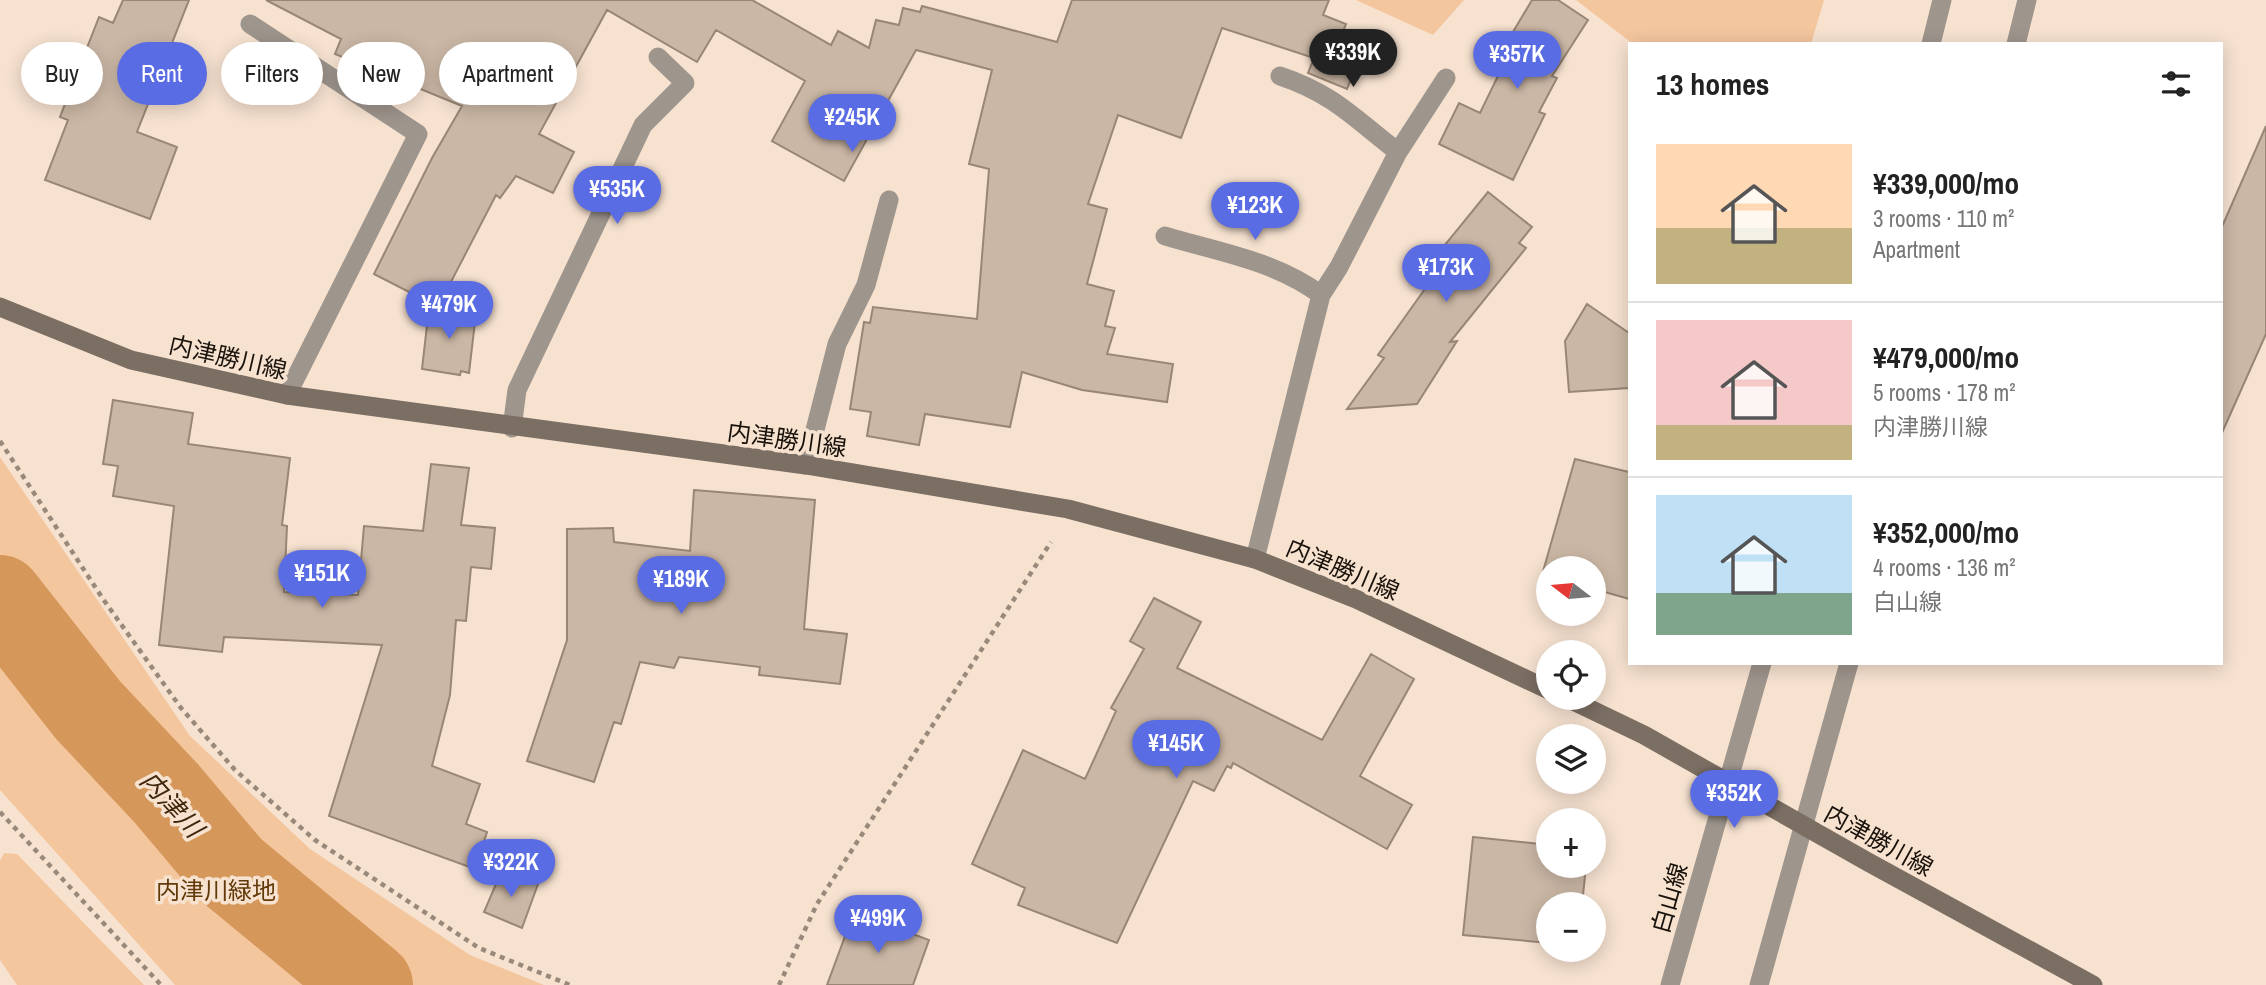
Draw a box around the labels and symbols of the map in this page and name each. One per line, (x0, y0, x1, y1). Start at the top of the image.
pin: ¥339K (1304, 29, 1402, 89)
pin: ¥357K (1468, 32, 1566, 91)
pin: ¥245K (803, 94, 901, 154)
pin: ¥535K (568, 166, 666, 226)
pin: ¥123K (1206, 182, 1304, 242)
pin: ¥173K (1397, 244, 1495, 304)
pin: ¥479K (400, 282, 498, 341)
street label: 内津勝川線 (166, 328, 290, 386)
street label: 内津勝川線 (725, 415, 849, 463)
street label: 内津勝川線 (1282, 531, 1404, 607)
pin: ¥151K (273, 550, 371, 610)
pin: ¥189K (632, 556, 730, 616)
north arrow (1536, 556, 1606, 626)
pin: ¥145K (1127, 720, 1225, 780)
water label: 内津川 (133, 763, 213, 847)
pin: ¥352K (1685, 770, 1783, 830)
street label: 内津勝川線 (1819, 797, 1939, 883)
pin: ¥322K (462, 839, 560, 899)
street label: 白山線 (1644, 859, 1694, 937)
park label: 内津川緑地 (156, 874, 276, 906)
pin: ¥499K (829, 895, 927, 955)

